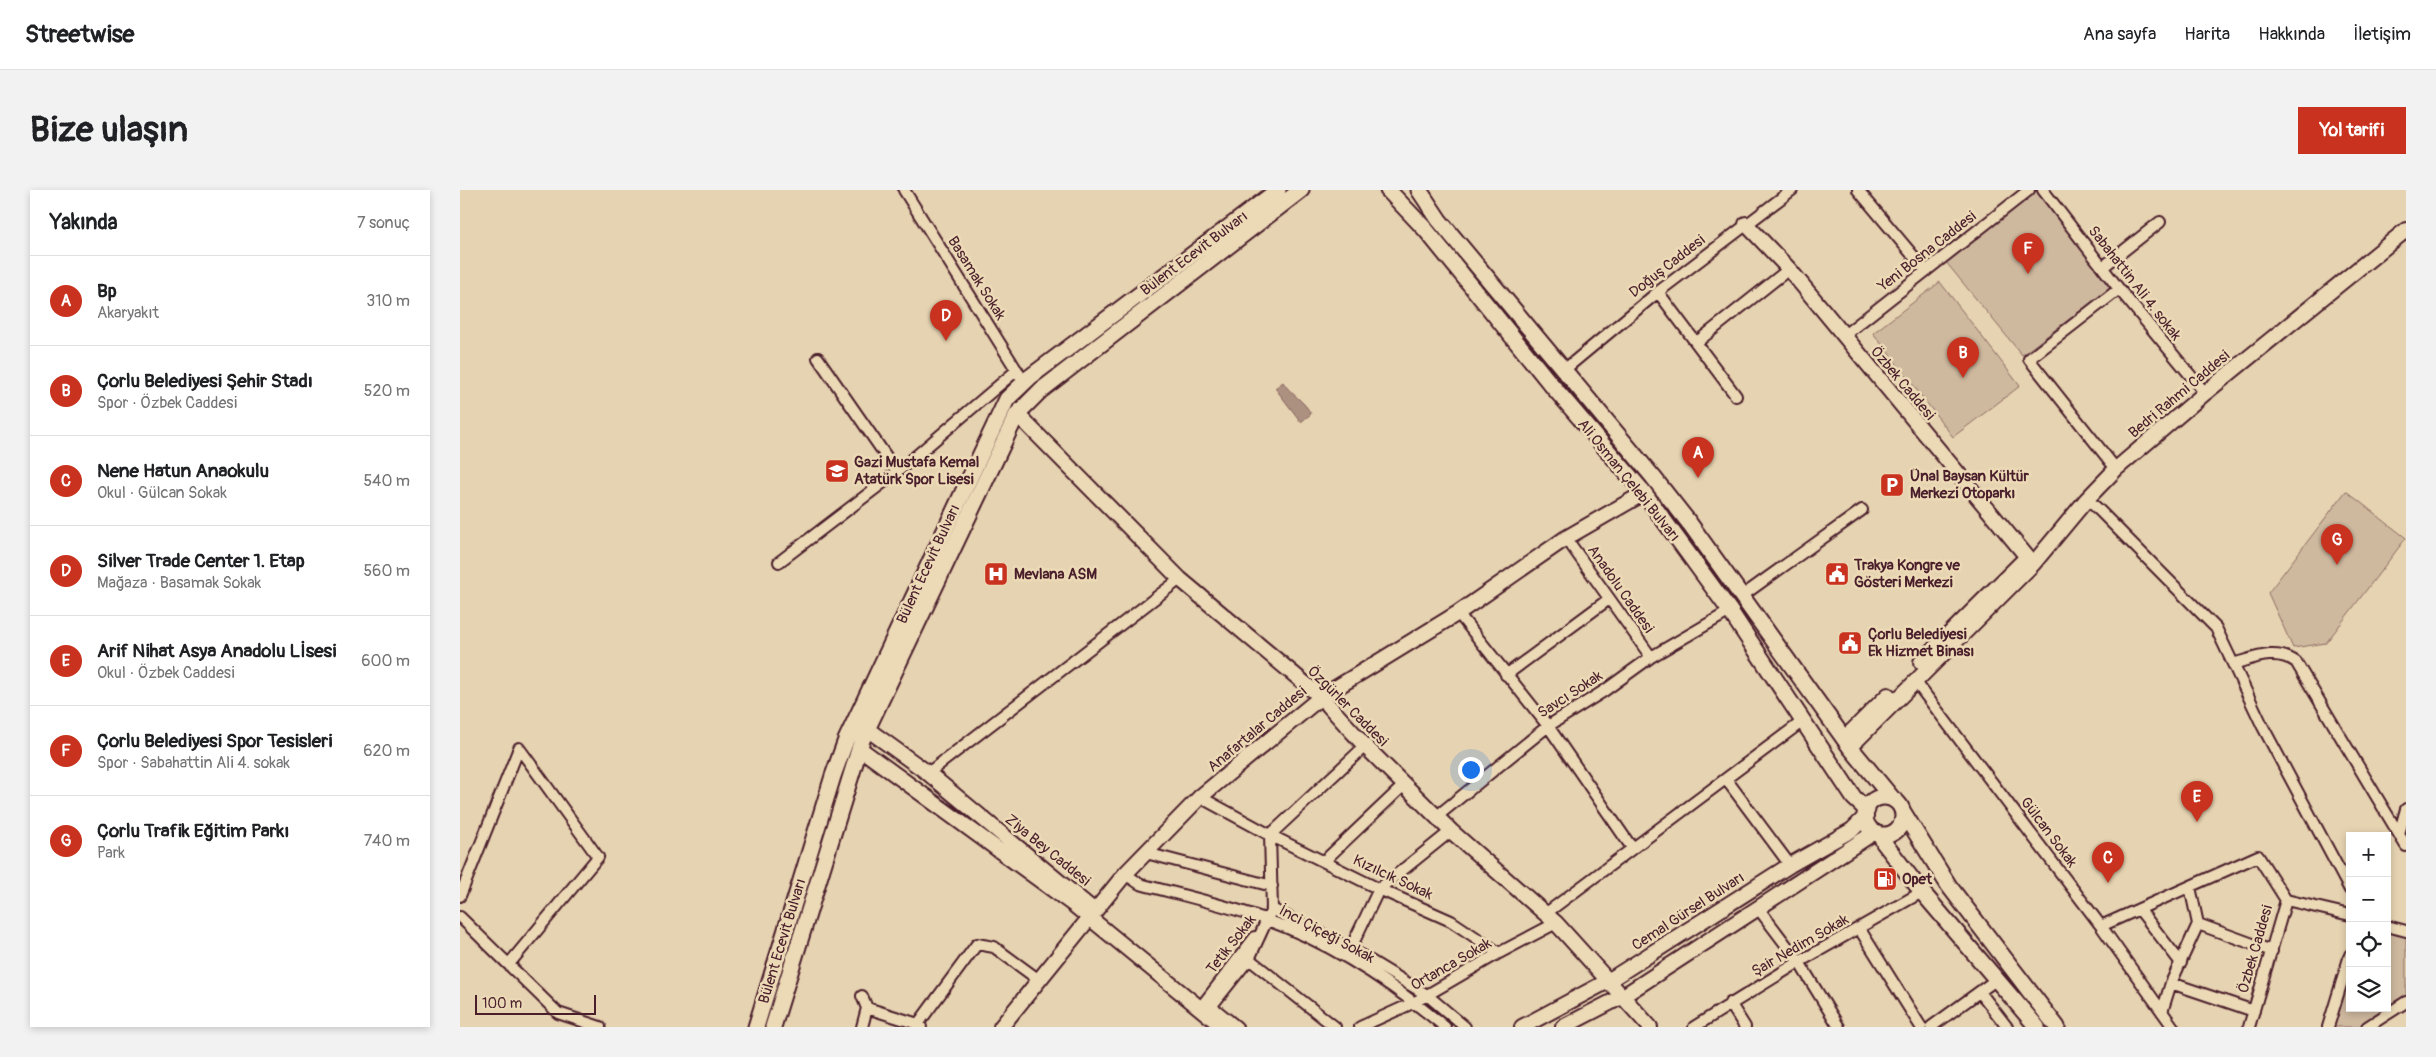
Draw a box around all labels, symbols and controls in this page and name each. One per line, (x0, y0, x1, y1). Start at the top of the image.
text: Streetwise (25, 20, 134, 49)
text: Ana sayfa (2083, 23, 2156, 46)
text: Harita (2184, 23, 2230, 46)
text: Hakkında (2258, 23, 2325, 46)
text: İletişim (2353, 23, 2411, 46)
button: Yol tarifi (2298, 107, 2406, 154)
text: Bize ulaşın (30, 108, 188, 152)
street label: Bülent Ecevit Bulvarı (1137, 207, 1252, 300)
street label: Yeni Bosna Caddesi (1873, 207, 1980, 296)
text: Yakında (50, 209, 117, 236)
text: 7 sonuç (357, 213, 410, 233)
street label: Sabahattin Ali 4. sokak (2084, 222, 2186, 345)
street label: Doğuş Caddesi (1625, 231, 1709, 302)
street label: Basamak Sokak (943, 233, 1010, 324)
pin: F (2012, 233, 2044, 274)
text: Bp (97, 279, 117, 303)
text: A (61, 291, 71, 311)
text: 310 m (366, 291, 410, 311)
pin: D (930, 300, 962, 341)
text: Akaryakıt (97, 303, 159, 323)
pin: B (1947, 337, 1979, 378)
street label: Özbek Caddesi (1866, 342, 1939, 424)
street label: Bedri Rahmi Caddesi (2125, 346, 2234, 442)
text: Çorlu Belediyesi Şehir Stadı (97, 369, 313, 393)
text: B (61, 381, 71, 401)
text: 520 m (364, 381, 410, 401)
text: Spor · Özbek Caddesi (97, 393, 237, 413)
street label: Ali Osman Çelebi Bulvarı (1573, 415, 1684, 545)
pin: A (1682, 437, 1714, 478)
place label: Gazi Mustafa Kemal Atatürk Spor Lisesi (854, 453, 979, 489)
school or university icon: Gazi Mustafa Kemal Atatürk Spor Lisesi (824, 458, 850, 484)
text: Nene Hatun Anaokulu (97, 459, 269, 483)
place label: Ünal Baysan Kültür Merkezi Otoparkı (1910, 467, 2030, 503)
text: C (61, 471, 71, 491)
text: 540 m (363, 471, 410, 491)
parking icon: Ünal Baysan Kültür Merkezi Otoparkı (1879, 472, 1905, 498)
text: Okul · Gülcan Sokak (97, 483, 227, 503)
street label: Bülent Ecevit Bulvarı (892, 501, 964, 627)
pin: G (2321, 524, 2353, 565)
street label: Anadolu Caddesi (1583, 542, 1658, 637)
text: Silver Trade Center 1. Etap (97, 549, 305, 573)
place label: Trakya Kongre ve Gösteri Merkezi (1853, 556, 1961, 592)
text: D (61, 561, 71, 581)
text: 560 m (363, 561, 410, 581)
hospital icon: Mevlana ASM (983, 561, 1009, 587)
public building icon: Trakya Kongre ve Gösteri Merkezi (1824, 561, 1850, 587)
place label: Mevlana ASM (1014, 565, 1097, 584)
text: Mağaza · Basamak Sokak (97, 573, 261, 593)
place label: Çorlu Belediyesi Ek Hizmet Binası (1868, 625, 1974, 661)
public building icon: Çorlu Belediyesi Ek Hizmet Binası (1837, 630, 1863, 656)
text: Arif Nihat Asya Anadolu Lİsesi (97, 639, 336, 663)
text: E (62, 651, 70, 671)
text: 600 m (361, 651, 410, 671)
street label: Özgürler Caddesi (1303, 662, 1392, 751)
text: Okul · Özbek Caddesi (97, 663, 235, 683)
street label: Savcı Sokak (1534, 666, 1607, 722)
street label: Anafartalar Caddesi (1204, 682, 1311, 776)
text: Çorlu Belediyesi Spor Tesisleri (97, 729, 332, 753)
text: F (61, 741, 71, 761)
text: 620 m (363, 741, 410, 761)
text: Spor · Sabahattin Ali 4. sokak (97, 753, 290, 773)
your location (1458, 757, 1484, 783)
pin: E (2181, 781, 2213, 822)
street label: Gülcan Sokak (2016, 793, 2082, 872)
street label: Ziya Bey Caddesi (1001, 810, 1094, 891)
text: Çorlu Trafik Eğitim Parkı (97, 819, 289, 843)
text: G (61, 831, 71, 851)
text: 740 m (364, 831, 410, 851)
map controls (2346, 832, 2391, 1012)
button: + (2346, 832, 2391, 877)
pin: C (2092, 842, 2124, 883)
text: Park (97, 843, 125, 863)
street label: Kızılcık Sokak (1350, 851, 1436, 905)
fuel station icon: Opet (1872, 866, 1898, 892)
street label: Cemal Gürsel Bulvarı (1628, 868, 1748, 955)
place label: Opet (1902, 870, 1933, 889)
street label: Bülent Ecevit Bulvarı (754, 876, 811, 1006)
button: − (2346, 877, 2391, 922)
street label: İnci Çiçeği Sokak (1276, 901, 1379, 968)
street label: Özbek Caddesi (2234, 903, 2277, 995)
street label: Tetik Sokak (1202, 910, 1261, 978)
street label: Şair Nedim Sokak (1748, 910, 1853, 981)
button: locate (2346, 922, 2391, 967)
street label: Ortanca Sokak (1407, 933, 1496, 995)
button: layers (2346, 967, 2391, 1012)
scale bar (475, 992, 596, 1015)
text: 100 m (482, 995, 522, 1012)

